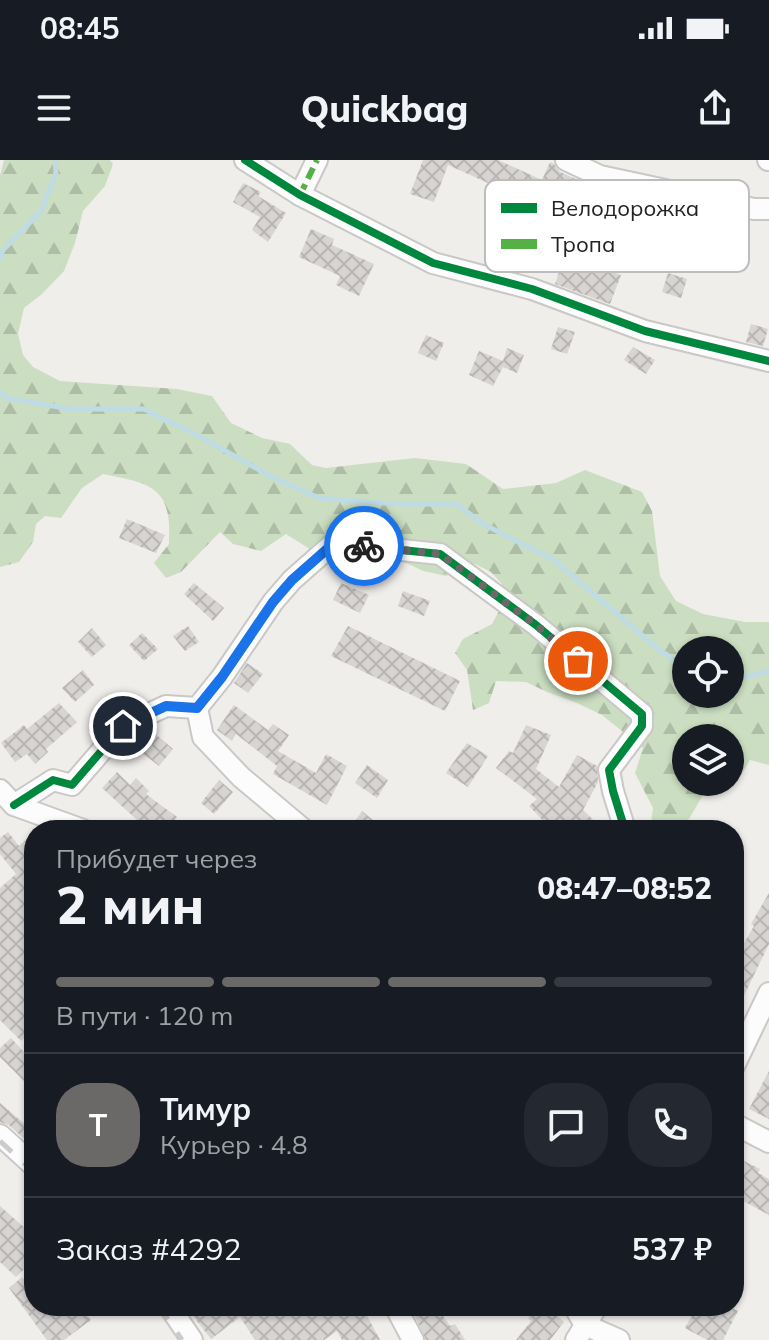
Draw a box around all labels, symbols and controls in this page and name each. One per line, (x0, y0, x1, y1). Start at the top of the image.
text: 08:45 (40, 9, 119, 47)
icon: menu (32, 86, 76, 130)
text: Quickbag (301, 86, 468, 131)
icon: share (693, 86, 737, 130)
legend (485, 180, 749, 272)
text: Велодорожка (551, 194, 699, 222)
text: Тропа (551, 230, 615, 258)
courier (324, 506, 404, 586)
icon: bike (342, 524, 386, 568)
pin (544, 627, 612, 695)
map controls (672, 636, 744, 796)
button: locate (672, 636, 744, 708)
icon: bag (556, 639, 600, 683)
pin (89, 692, 157, 760)
icon: home (101, 704, 145, 748)
button: layers (672, 724, 744, 796)
text: Прибудет через (56, 842, 257, 875)
text: 08:47–08:52 (537, 869, 712, 907)
text: 2 мин (56, 872, 204, 937)
text: В пути · 120 m (56, 999, 233, 1032)
button: chat (524, 1083, 608, 1167)
button: phone (628, 1083, 712, 1167)
text: Тимур (160, 1090, 251, 1128)
text: Т (89, 1106, 107, 1144)
text: Курьер · 4.8 (160, 1128, 308, 1161)
text: Заказ #4292 (56, 1230, 241, 1268)
text: 537 ₽ (632, 1230, 712, 1268)

